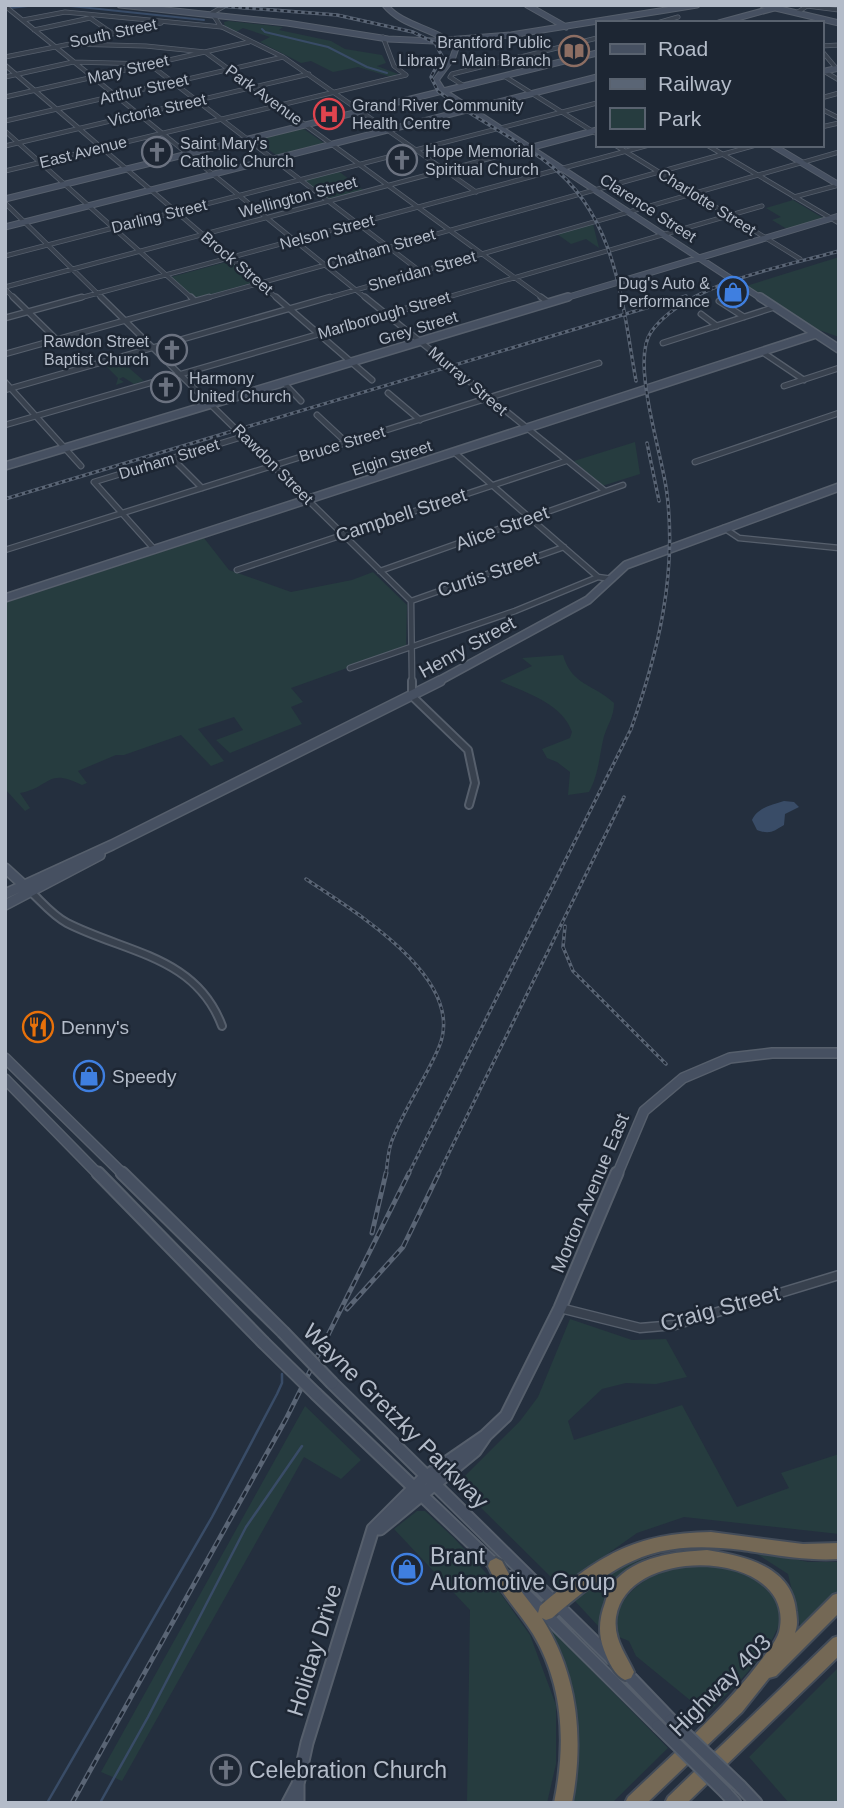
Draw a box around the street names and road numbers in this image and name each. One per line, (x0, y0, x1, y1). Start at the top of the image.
street label: South Street (68, 15, 159, 51)
street label: Mary Street (86, 51, 171, 87)
street label: Park Avenue (222, 62, 306, 129)
street label: Arthur Street (98, 70, 191, 107)
street label: Victoria Street (106, 90, 208, 130)
street label: East Avenue (37, 133, 129, 171)
street label: Charlotte Street (655, 165, 759, 239)
street label: Clarence Street (597, 171, 700, 246)
street label: Wellington Street (237, 173, 359, 221)
street label: Darling Street (109, 196, 209, 236)
street label: Nelson Street (278, 211, 377, 253)
street label: Chatham Street (325, 225, 438, 273)
street label: Brock Street (198, 228, 277, 298)
street label: Sheridan Street (366, 247, 478, 294)
street label: Marlborough Street (316, 288, 453, 342)
street label: Grey Street (376, 308, 460, 348)
street label: Murray Street (425, 343, 511, 419)
street label: Rawdon Street (230, 421, 317, 508)
street label: Bruce Street (297, 423, 388, 465)
street label: Durham Street (117, 436, 222, 482)
street label: Elgin Street (350, 437, 434, 479)
street label: Campbell Street (333, 484, 470, 546)
street label: Alice Street (453, 501, 552, 554)
street label: Curtis Street (435, 547, 542, 601)
street label: Henry Street (415, 612, 519, 682)
street label: Morton Avenue East (547, 1110, 633, 1276)
street label: Craig Street (657, 1279, 783, 1336)
street label: Wayne Gretzky Parkway (298, 1318, 494, 1514)
street label: Holiday Drive (282, 1581, 346, 1719)
street label: Highway 403 (664, 1629, 776, 1741)

